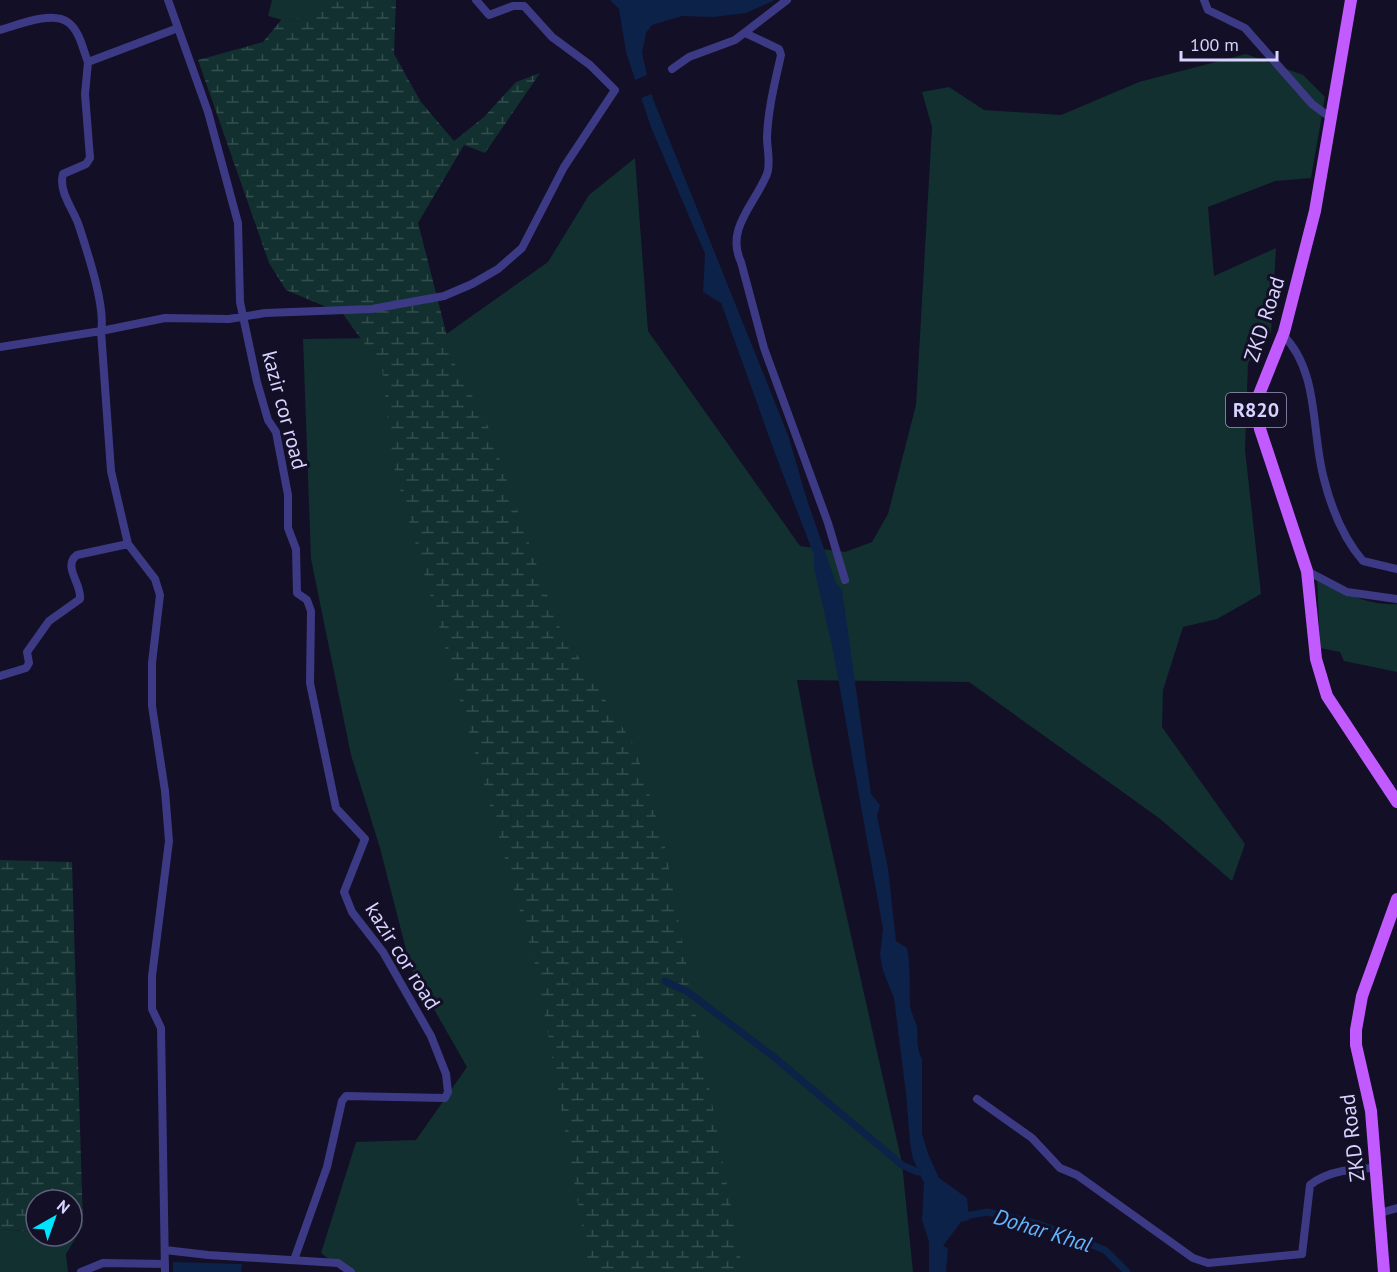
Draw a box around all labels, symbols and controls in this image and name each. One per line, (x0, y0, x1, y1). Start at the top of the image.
scale bar (1181, 24, 1277, 62)
text: 100 m (1190, 33, 1239, 56)
street label: ZKD Road (1238, 273, 1290, 365)
street label: kazir cor road (256, 348, 314, 472)
road number: R820 (1226, 393, 1286, 427)
street label: kazir cor road (359, 897, 447, 1015)
street label: ZKD Road (1333, 1093, 1371, 1183)
north arrow (24, 1188, 84, 1248)
text: N (53, 1195, 74, 1218)
water label: Dohar Khal (991, 1202, 1095, 1258)

